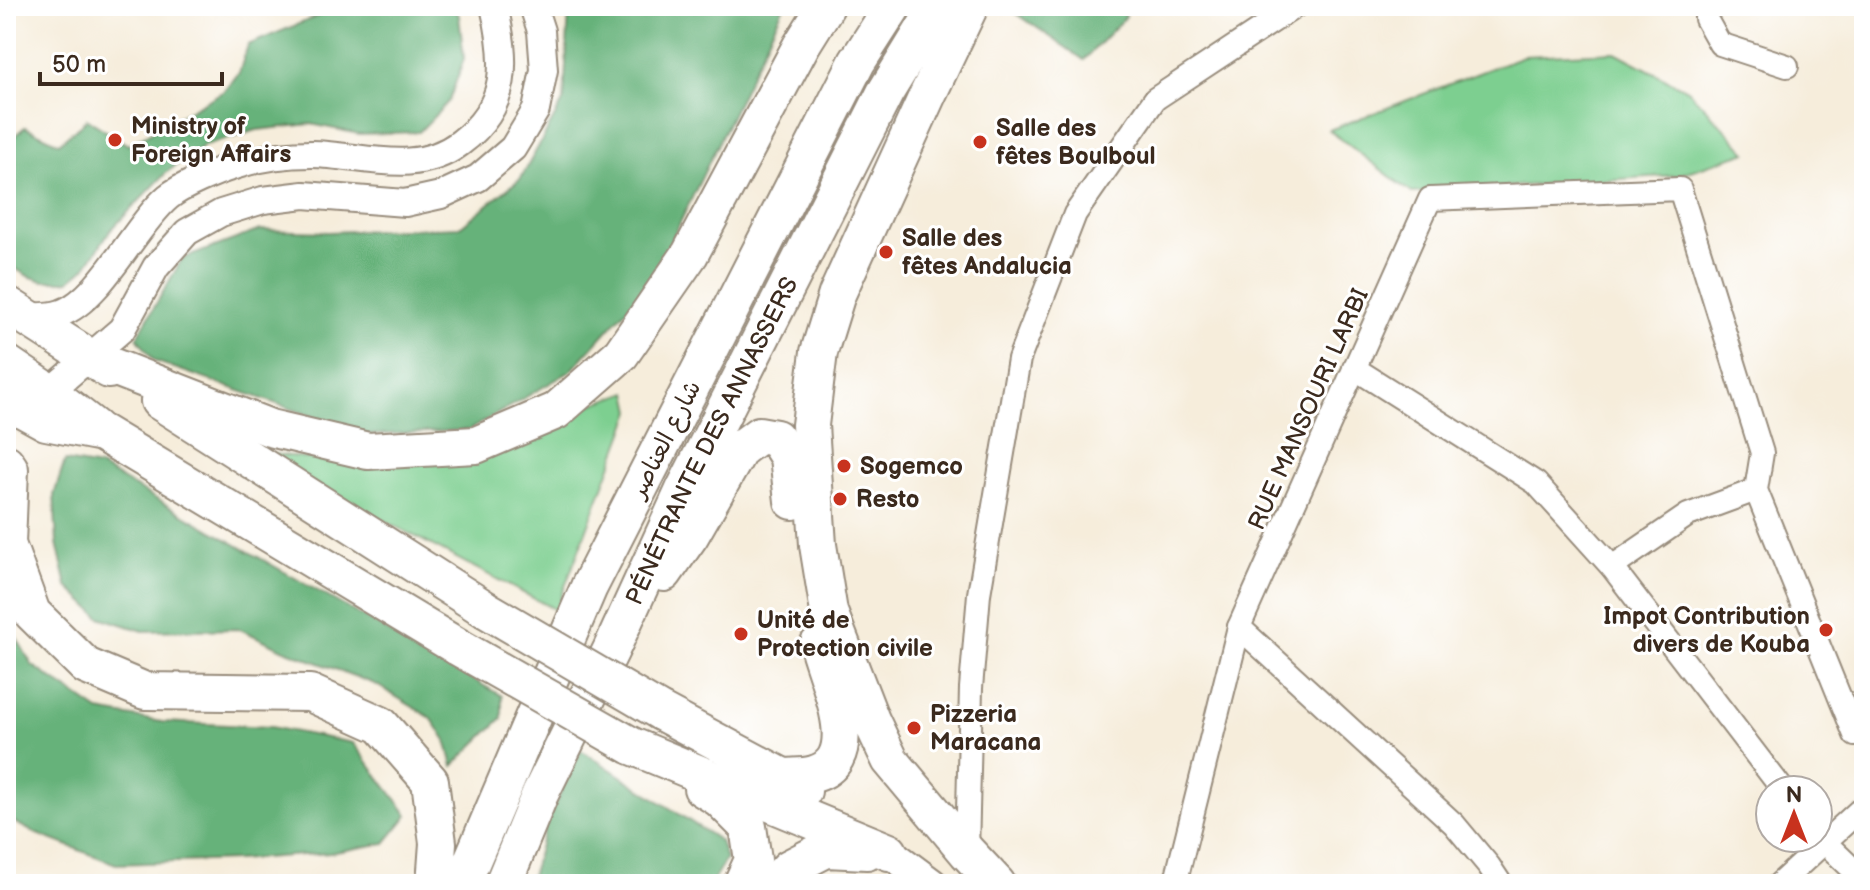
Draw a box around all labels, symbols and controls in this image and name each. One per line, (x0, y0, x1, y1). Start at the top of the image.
scale bar (40, 36, 222, 86)
text: 50 m (52, 50, 106, 79)
place label: Ministry of Foreign Affairs (131, 112, 291, 169)
place label: Salle des fêtes Boulboul (996, 114, 1155, 171)
marker: Ministry of Foreign Affairs (106, 131, 124, 149)
marker: Salle des fêtes Boulboul (971, 133, 989, 151)
place label: Salle des fêtes Andalucia (902, 224, 1072, 281)
marker: Salle des fêtes Andalucia (877, 243, 895, 261)
street label: PÉNÉTRANTE DES ANNASSERS (620, 272, 804, 609)
street label: RUE MANSOURI LARBI (1242, 284, 1375, 534)
street label: شارع العناصر (623, 376, 709, 505)
place label: Sogemco (860, 452, 963, 481)
marker: Sogemco (835, 457, 853, 475)
place label: Resto (856, 485, 919, 514)
marker: Resto (831, 490, 849, 508)
place label: Impot Contribution divers de Kouba (1603, 602, 1810, 659)
place label: Unité de Protection civile (757, 606, 933, 663)
marker: Impot Contribution divers de Kouba (1817, 621, 1835, 639)
marker: Unité de Protection civile (732, 625, 750, 643)
place label: Pizzeria Maracana (930, 700, 1041, 757)
marker: Pizzeria Maracana (905, 719, 923, 737)
north arrow (1754, 774, 1834, 854)
text: N (1786, 782, 1802, 809)

